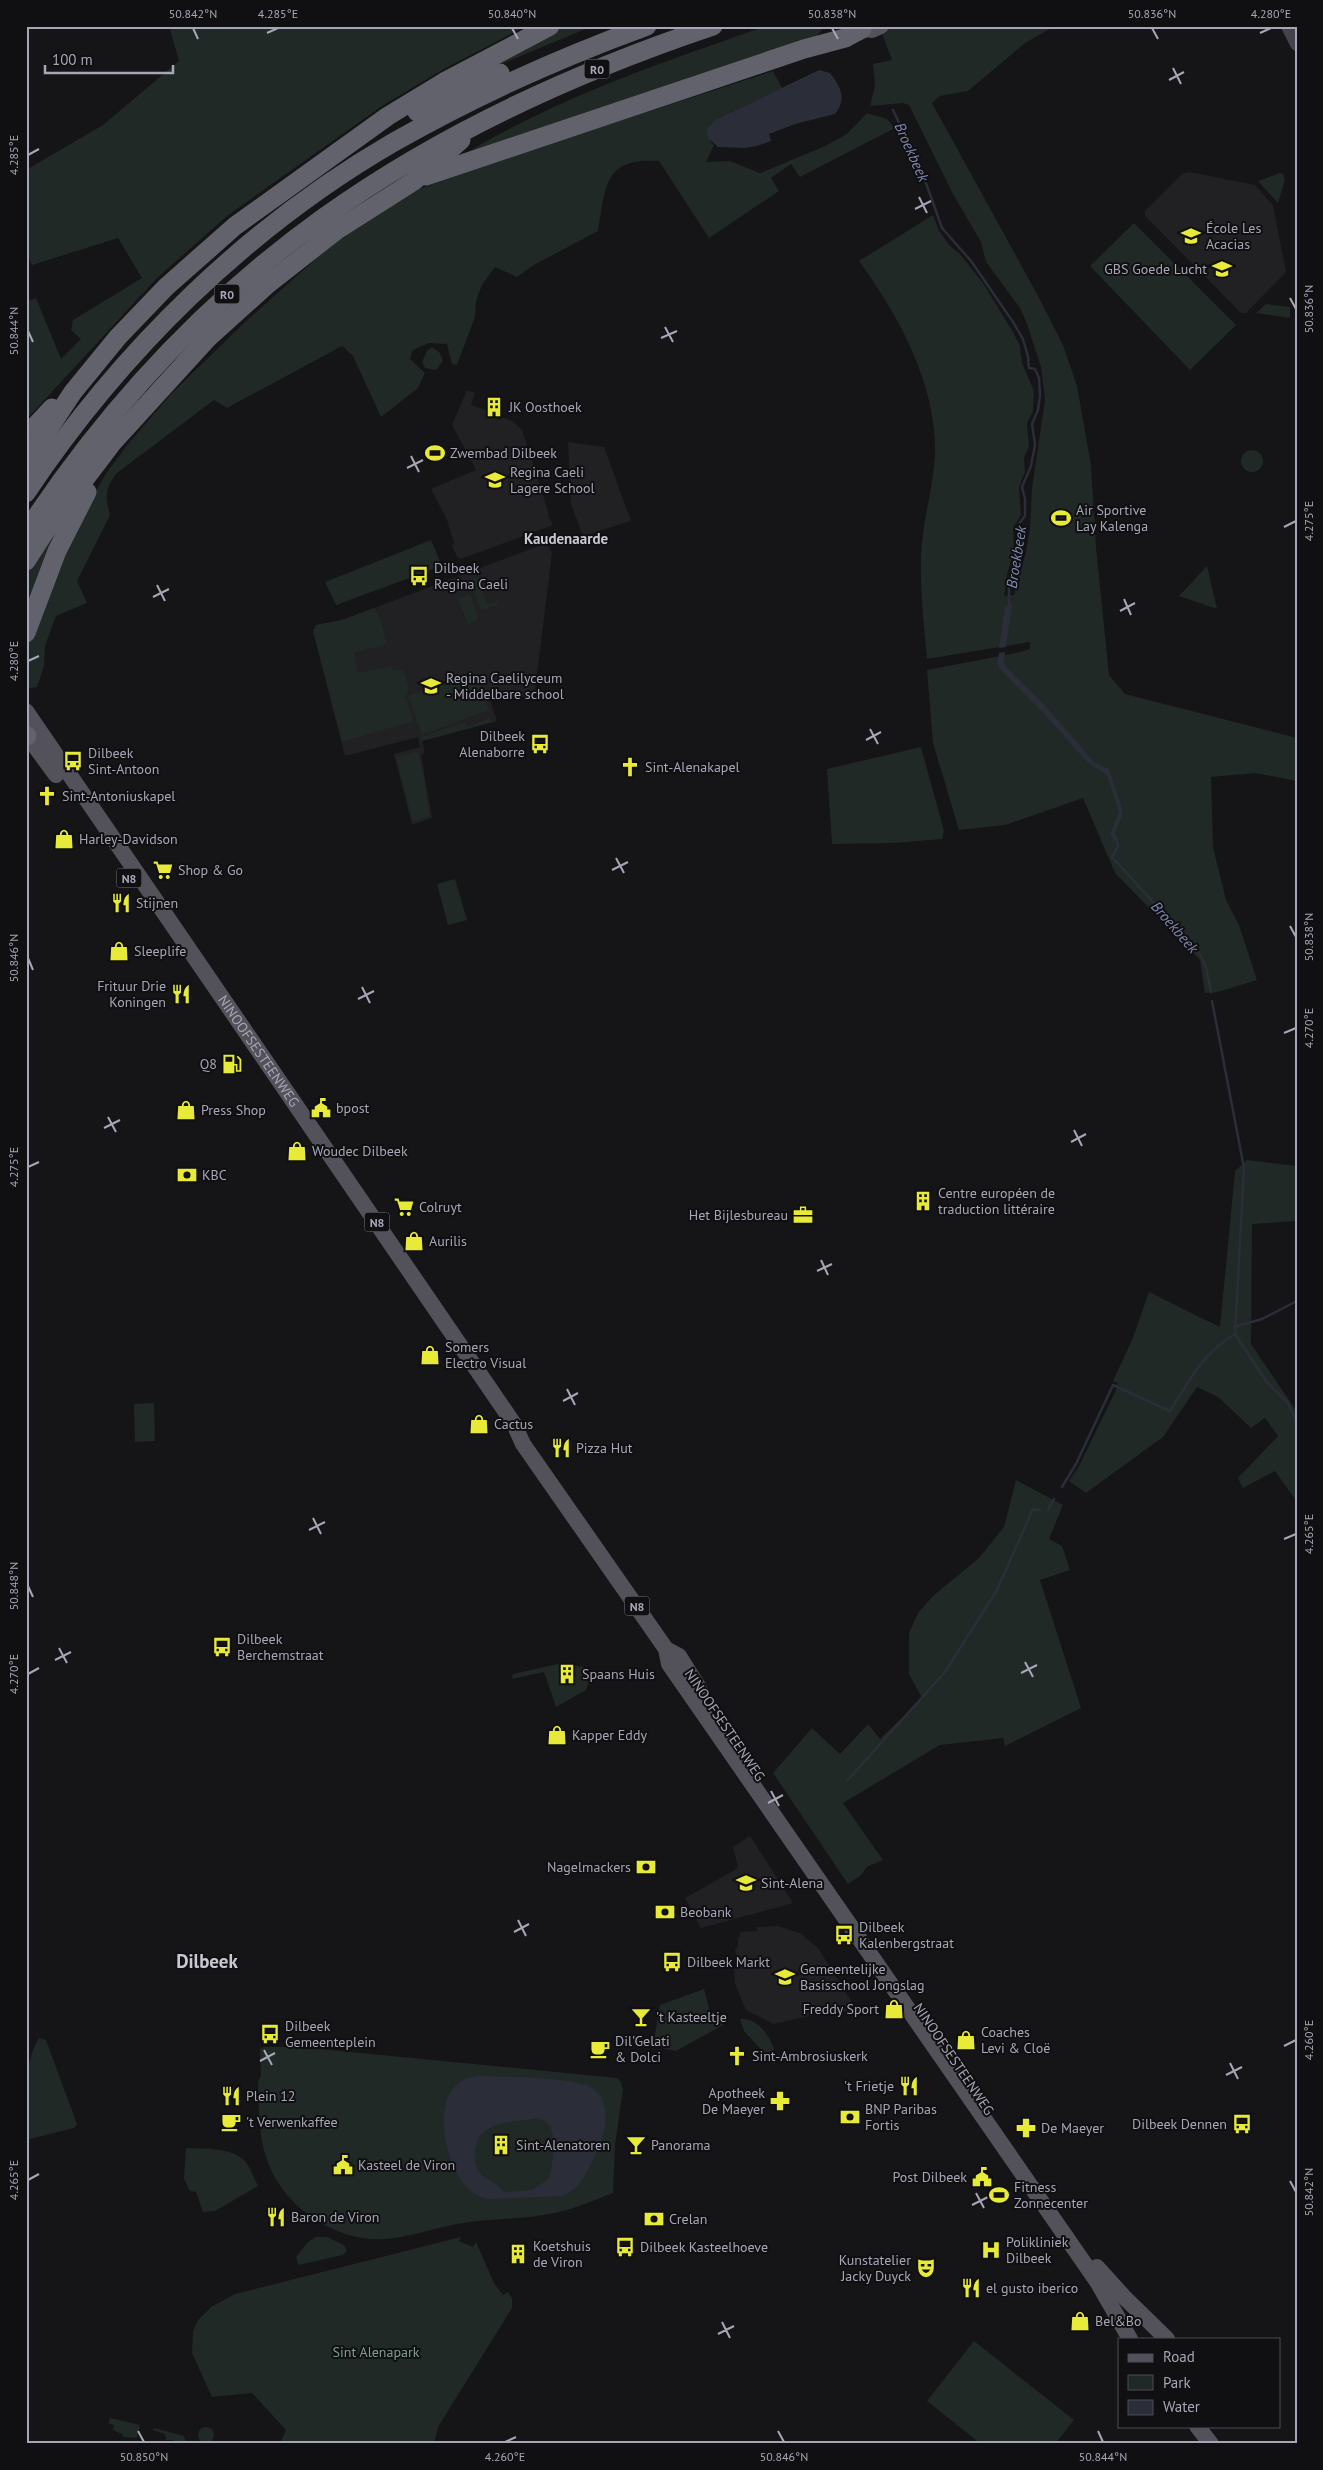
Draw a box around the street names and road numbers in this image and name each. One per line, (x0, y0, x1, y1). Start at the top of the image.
road number: R0 (584, 60, 610, 78)
road number: R0 (214, 284, 240, 304)
road number: N8 (116, 868, 142, 888)
street label: NINOOFSESTEENWEG (214, 992, 303, 1110)
road number: N8 (364, 1212, 390, 1232)
road number: N8 (624, 1596, 650, 1615)
street label: NINOOFSESTEENWEG (681, 1665, 769, 1785)
street label: NINOOFSESTEENWEG (910, 1999, 998, 2119)

